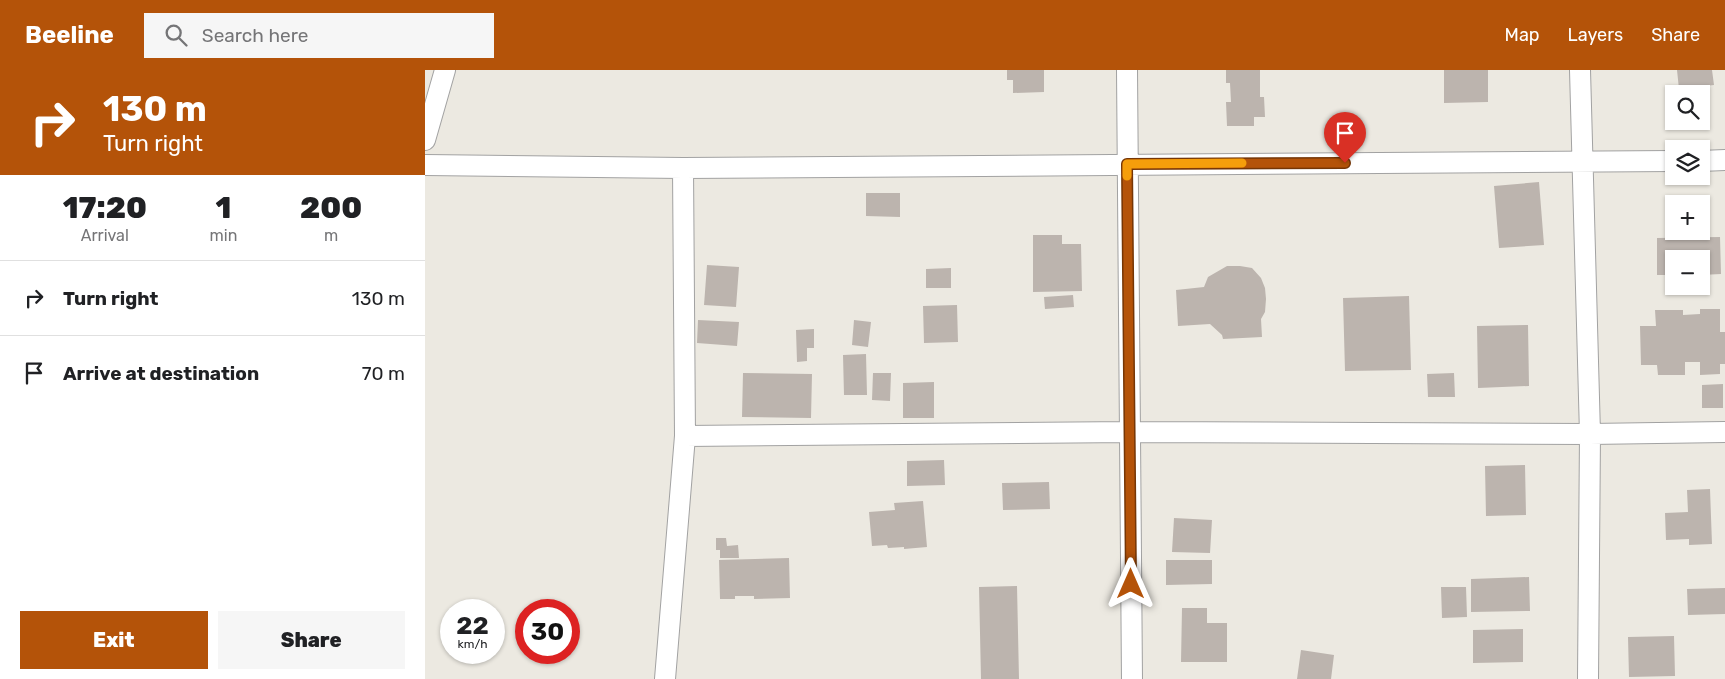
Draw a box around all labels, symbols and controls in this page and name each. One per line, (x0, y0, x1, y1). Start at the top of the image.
search box (144, 13, 494, 58)
text: Beeline (25, 21, 114, 49)
icon: search (162, 21, 190, 49)
text: Search here (202, 24, 308, 47)
text: Map (1505, 24, 1540, 46)
text: Layers (1568, 24, 1623, 46)
text: Share (1651, 24, 1700, 46)
map controls (1665, 85, 1710, 295)
button: search (1665, 85, 1710, 130)
text: 130 m (103, 88, 207, 130)
icon: right (20, 90, 85, 155)
pin (1324, 112, 1366, 163)
icon: arrive (1331, 119, 1359, 147)
text: Turn right (103, 130, 203, 157)
button: layers (1665, 140, 1710, 185)
text: 17:20 (63, 190, 147, 226)
text: 1 (216, 190, 231, 226)
text: 200 (300, 190, 362, 226)
button: + (1665, 195, 1710, 240)
text: Arrival (81, 226, 129, 245)
text: min (210, 226, 237, 245)
text: m (324, 226, 338, 245)
button: − (1665, 250, 1710, 295)
icon: right (20, 284, 48, 312)
text: Turn right (63, 287, 158, 310)
text: 130 m (352, 287, 405, 310)
icon: arrive (20, 359, 48, 387)
text: Arrive at destination (63, 362, 259, 385)
text: 70 m (362, 362, 405, 385)
position arrow (1104, 557, 1156, 609)
speed limit sign: 30 (515, 599, 580, 664)
button: Exit (20, 611, 208, 669)
button: Share (218, 611, 405, 669)
text: 22 (456, 611, 489, 640)
text: km/h (458, 637, 487, 651)

